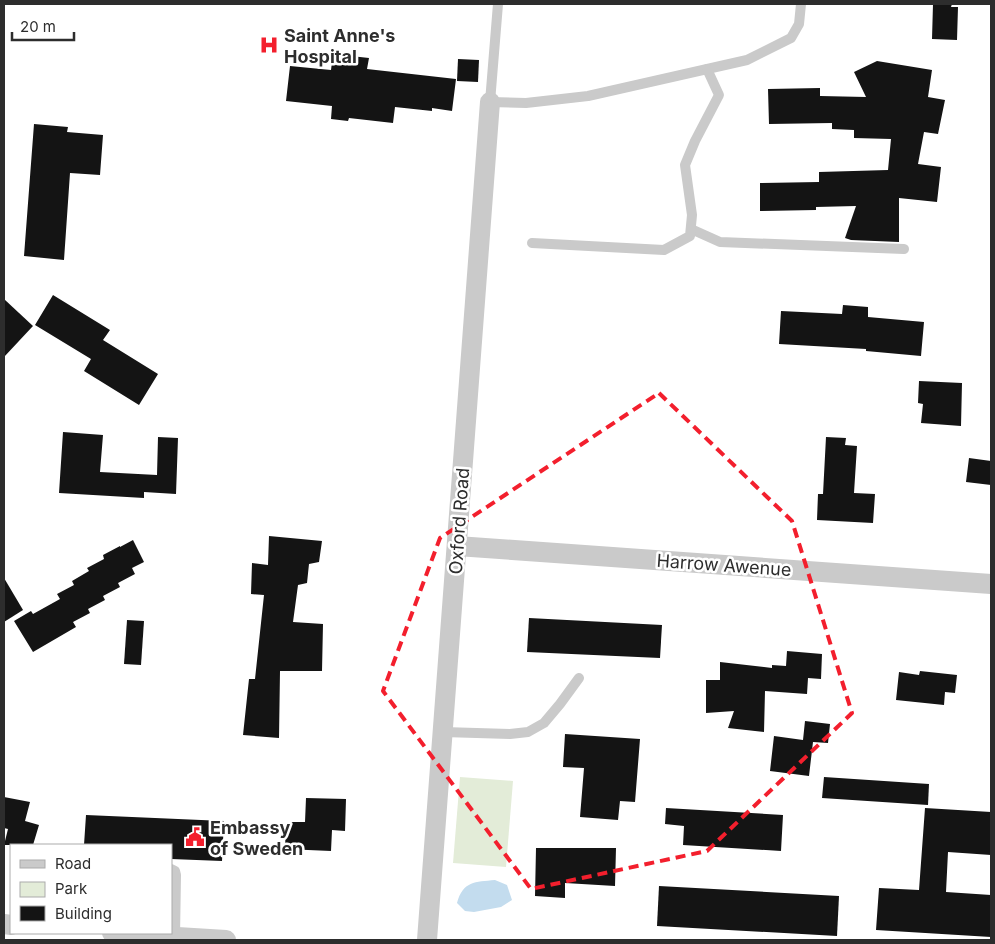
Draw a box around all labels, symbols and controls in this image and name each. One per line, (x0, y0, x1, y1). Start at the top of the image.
scale bar (12, 10, 75, 42)
text: 20 m (20, 17, 56, 36)
place label: Saint Anne's Hospital (284, 25, 395, 67)
hospital icon: Saint Anne's Hospital (258, 34, 280, 56)
street label: Oxford Road (445, 467, 473, 575)
street label: Harrow Awenue (656, 550, 792, 580)
place label: Embassy of Sweden (210, 817, 303, 859)
public building icon: Embassy of Sweden (184, 826, 206, 848)
legend (10, 844, 172, 934)
text: Road (55, 854, 91, 873)
text: Park (55, 879, 88, 898)
text: Building (55, 904, 112, 923)

